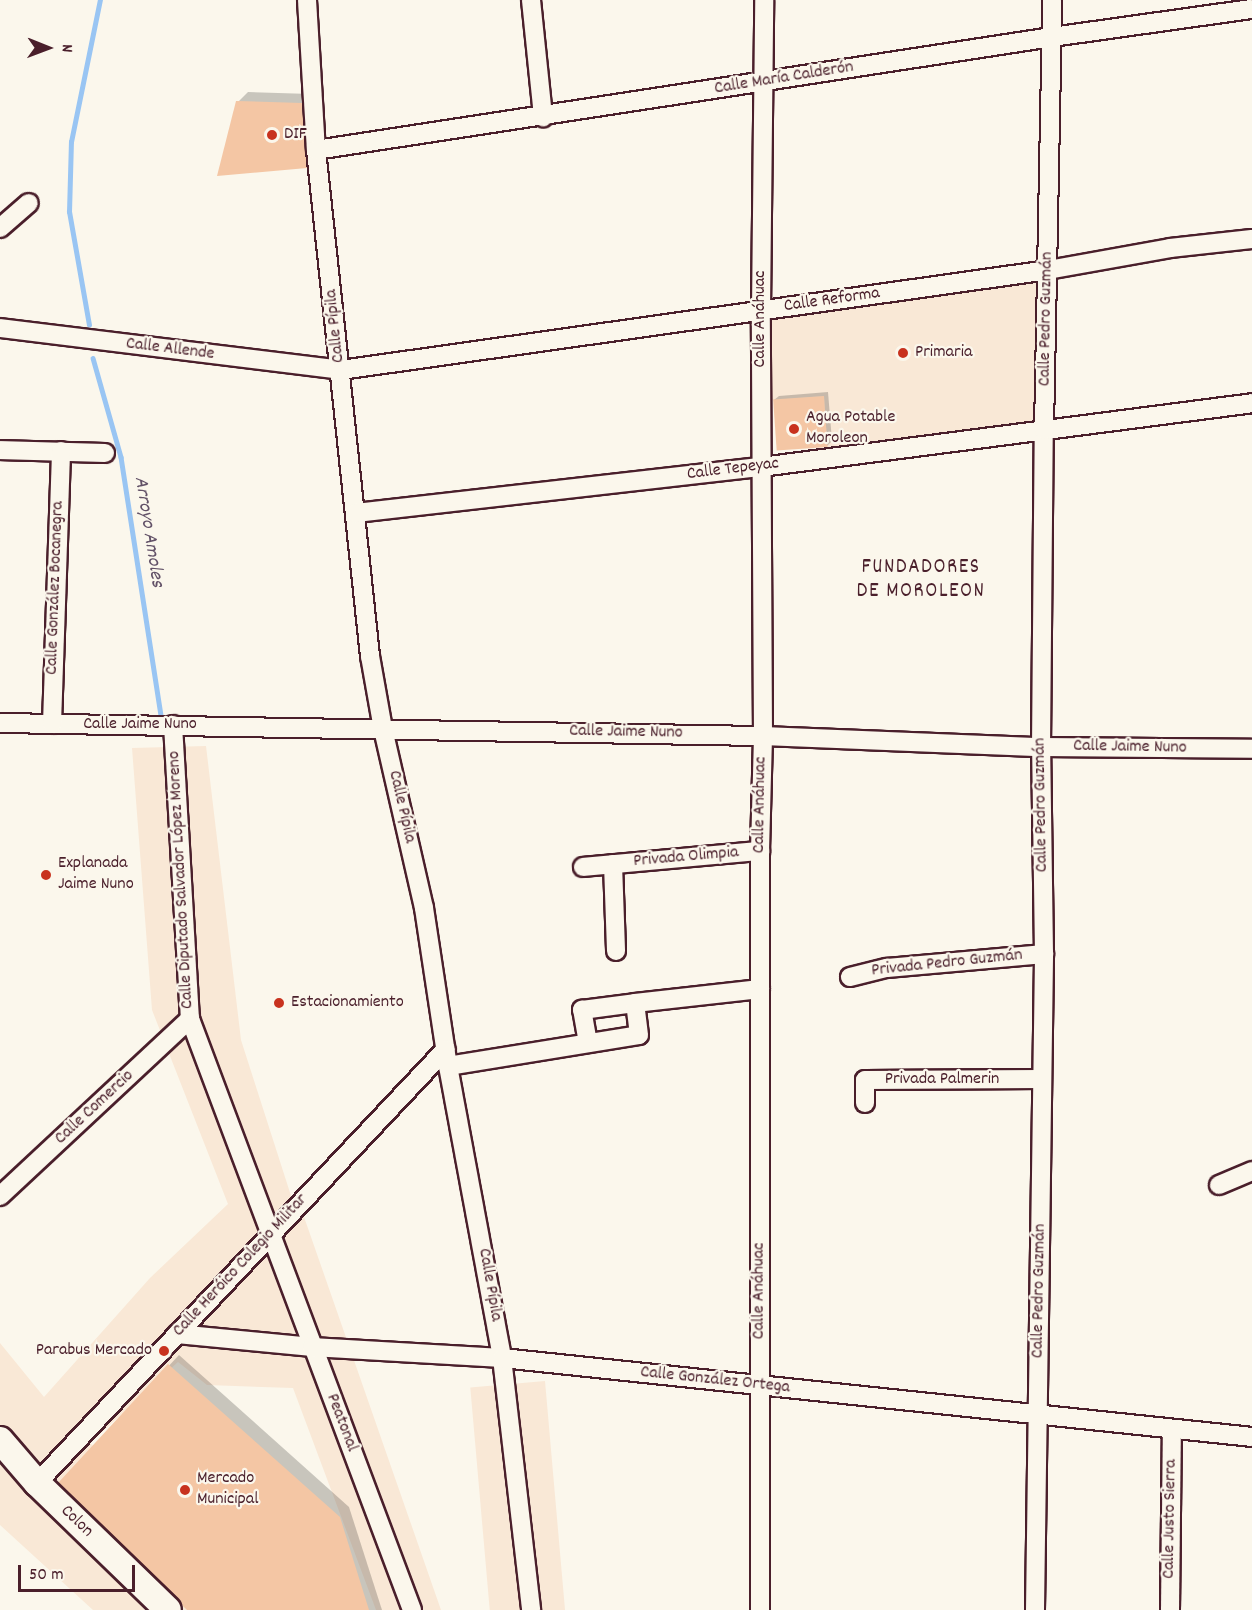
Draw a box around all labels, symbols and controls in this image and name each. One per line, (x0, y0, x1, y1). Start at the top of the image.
north arrow (18, 18, 78, 78)
text: N (55, 44, 78, 52)
street label: Calle María Calderón (713, 57, 855, 101)
place label: DIF (284, 124, 307, 146)
marker: DIF (265, 128, 279, 142)
street label: Calle Pedro Guzmán (1035, 252, 1059, 386)
street label: Calle Anáhuac (750, 271, 772, 367)
street label: Calle Reforma (783, 284, 881, 318)
street label: Calle Pípila (321, 288, 351, 364)
street label: Calle Allende (125, 334, 215, 366)
place label: Primaria (915, 342, 972, 364)
marker: Primaria (896, 346, 910, 360)
place label: Agua Potable Moroleon (806, 408, 895, 450)
marker: Agua Potable Moroleon (787, 422, 801, 436)
street label: Calle Tepeyac (686, 454, 780, 486)
water label: Arroyo Amoles (127, 475, 169, 589)
street label: Calle González Bocanegra (42, 501, 70, 675)
district label: FUNDADORES DE MOROLEON (857, 555, 985, 605)
street label: Calle Jaime Nuno (83, 714, 197, 736)
street label: Calle Jaime Nuno (569, 721, 683, 745)
street label: Calle Jaime Nuno (1073, 736, 1187, 760)
street label: Calle Pedro Guzmán (1030, 738, 1054, 872)
street label: Calle Diputado Salvador López Moreno (164, 751, 200, 1009)
street label: Calle Anáhuac (749, 756, 773, 854)
street label: Calle Pípila (382, 769, 420, 845)
street label: Privada Olimpia (633, 843, 739, 873)
place label: Explanada Jaime Nuno (58, 854, 134, 896)
marker: Explanada Jaime Nuno (39, 868, 53, 882)
street label: Privada Pedro Guzmán (870, 945, 1024, 983)
place label: Estacionamiento (291, 992, 404, 1014)
marker: Estacionamiento (272, 996, 286, 1010)
street label: Calle Comercio (51, 1066, 139, 1150)
street label: Privada Palmerin (885, 1069, 999, 1091)
street label: Calle Heróico Colegio Militar (169, 1190, 313, 1342)
street label: Calle Pedro Guzmán (1028, 1224, 1052, 1358)
street label: Calle Anáhuac (749, 1243, 771, 1339)
street label: Calle Pípila (472, 1247, 506, 1323)
place label: Parabus Mercado (36, 1340, 152, 1362)
marker: Parabus Mercado (157, 1344, 171, 1358)
street label: Calle González Ortega (639, 1362, 791, 1400)
street label: Peatonal (320, 1391, 362, 1455)
street label: Calle Justo Sierra (1159, 1459, 1183, 1579)
place label: Mercado Municipal (197, 1469, 258, 1512)
marker: Mercado Municipal (178, 1483, 192, 1497)
street label: Colon (55, 1501, 97, 1543)
scale bar (21, 1553, 138, 1591)
text: 50 m (29, 1563, 64, 1588)

